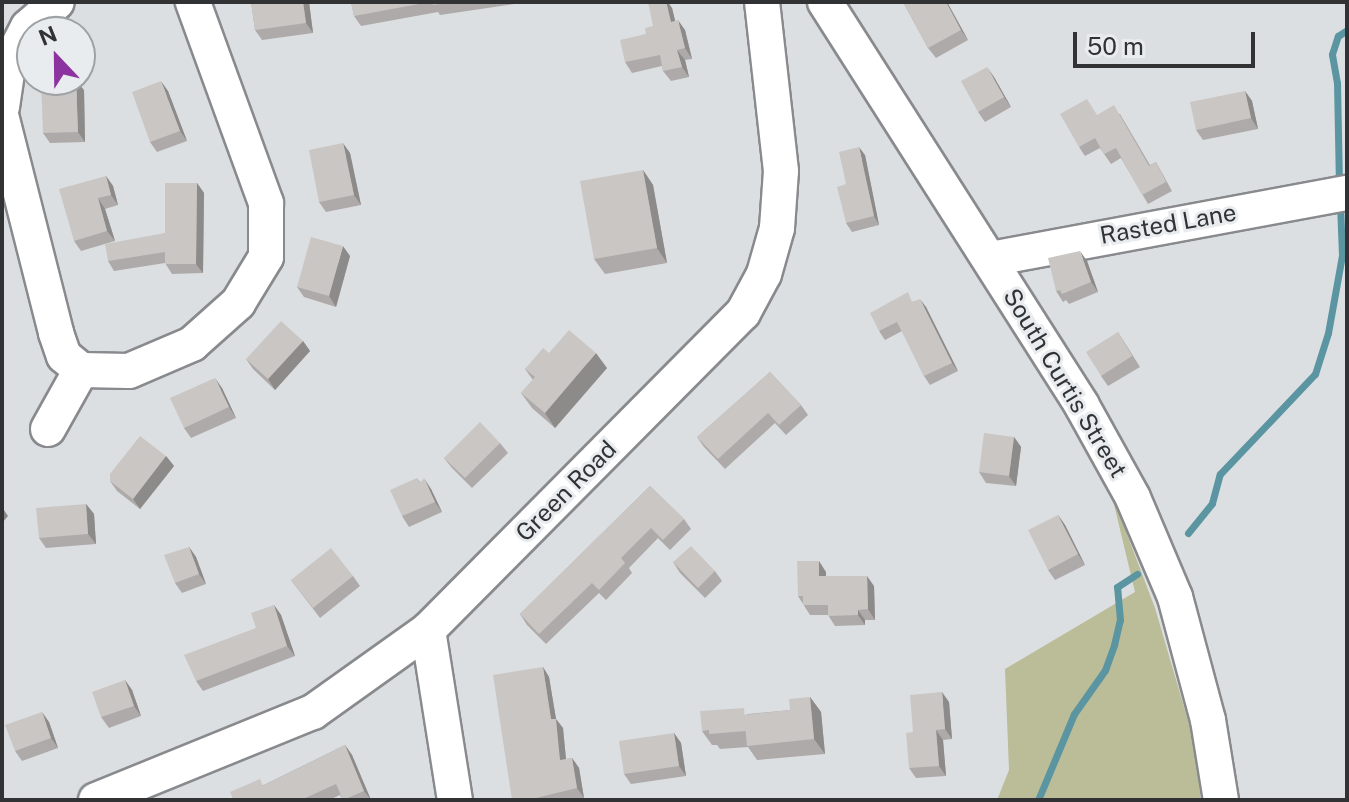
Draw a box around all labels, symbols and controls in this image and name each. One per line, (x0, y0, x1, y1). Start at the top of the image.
north arrow (16, 16, 96, 96)
scale bar (1077, 16, 1259, 66)
text: N (35, 20, 61, 51)
text: 50 m (1087, 32, 1144, 60)
street label: Rasted Lane (1098, 198, 1238, 250)
street label: South Curtis Street (997, 283, 1133, 483)
street label: Green Road (510, 435, 622, 547)

